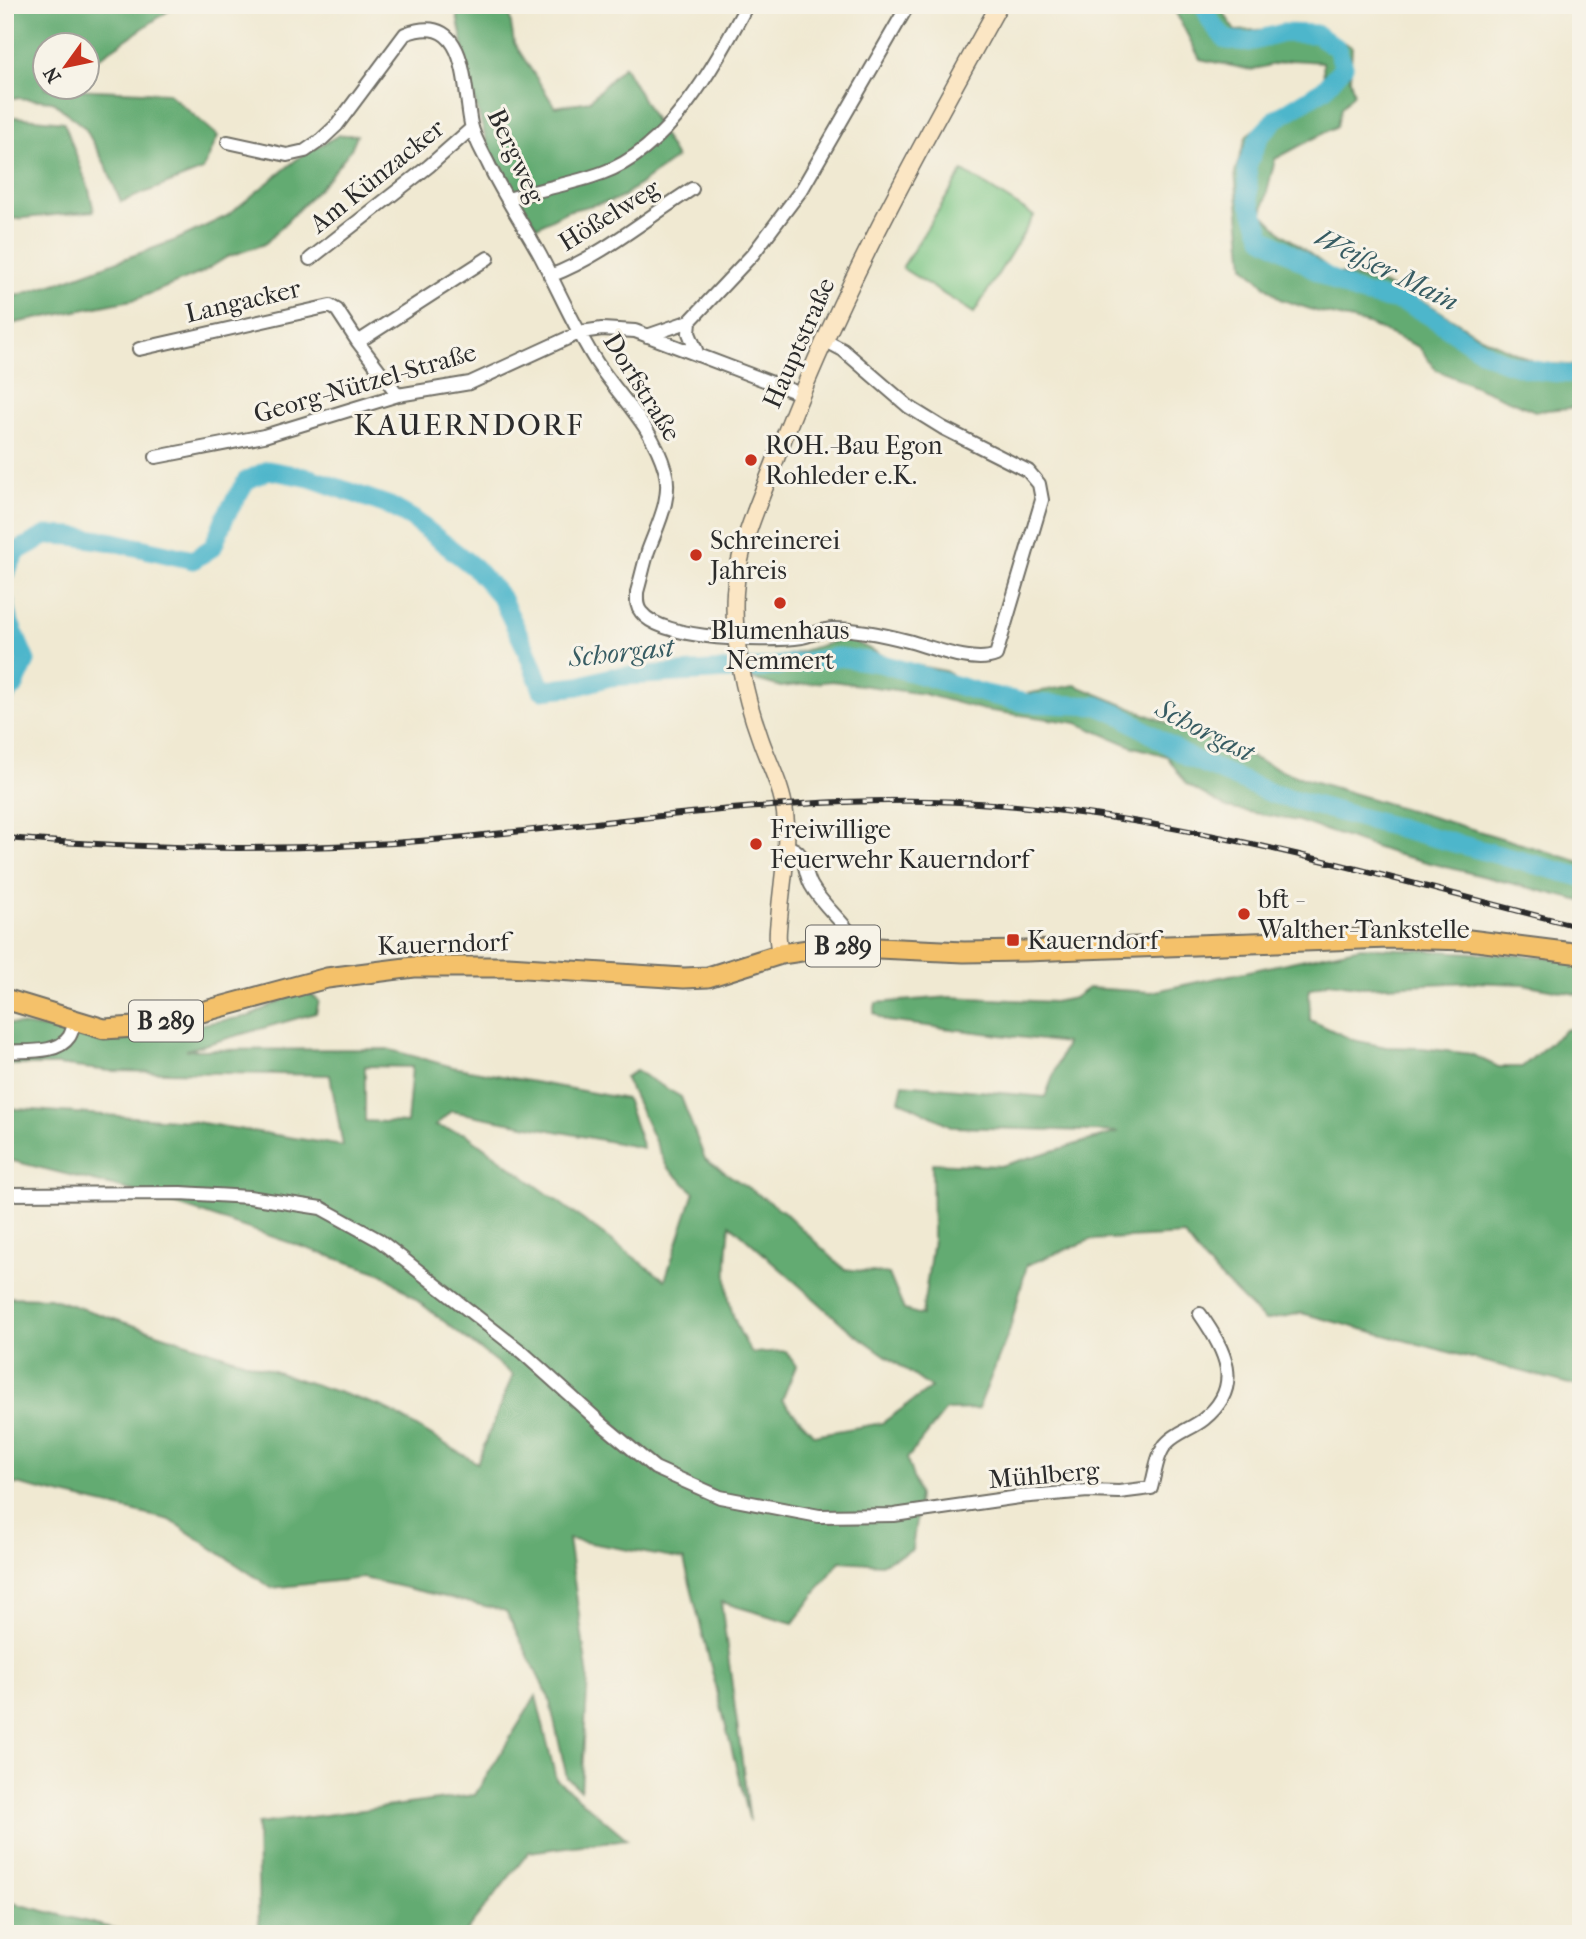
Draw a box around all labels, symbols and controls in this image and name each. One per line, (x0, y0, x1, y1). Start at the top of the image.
north arrow (32, 32, 102, 102)
text: N (39, 62, 66, 87)
street label: Bergweg (481, 104, 552, 209)
street label: Am Künzacker (303, 112, 451, 240)
street label: Hößelweg (553, 171, 666, 258)
water label: Weißer Main (1310, 220, 1464, 318)
street label: Langacker (182, 273, 304, 329)
street label: Hauptstraße (756, 273, 842, 413)
street label: Dorfstraße (597, 327, 687, 447)
street label: Georg-Nützel-Straße (250, 336, 480, 430)
district label: KAUERNDORF (354, 408, 584, 443)
place label: ROH.-Bau Egon Rohleder e.K. (765, 430, 943, 491)
marker: ROH.-Bau Egon Rohleder e.K. (743, 452, 759, 468)
place label: Schreinerei Jahreis (708, 525, 840, 586)
marker: Schreinerei Jahreis (688, 547, 704, 563)
marker: Blumenhaus Nemmert (772, 595, 788, 611)
place label: Blumenhaus Nemmert (711, 615, 849, 676)
water label: Schorgast (566, 630, 677, 674)
water label: Schorgast (1149, 691, 1261, 769)
place label: Freiwillige Feuerwehr Kauerndorf (770, 814, 1035, 875)
marker: Freiwillige Feuerwehr Kauerndorf (748, 836, 764, 852)
place label: bft - Walther-Tankstelle (1257, 884, 1470, 945)
marker: bft - Walther-Tankstelle (1236, 906, 1252, 922)
place label: Kauerndorf (1027, 925, 1164, 956)
street label: Kauerndorf (377, 926, 515, 962)
road number: B 289 (806, 926, 880, 966)
marker: Kauerndorf (1005, 932, 1021, 948)
road number: B 289 (129, 1001, 203, 1042)
street label: Mühlberg (987, 1455, 1102, 1495)

